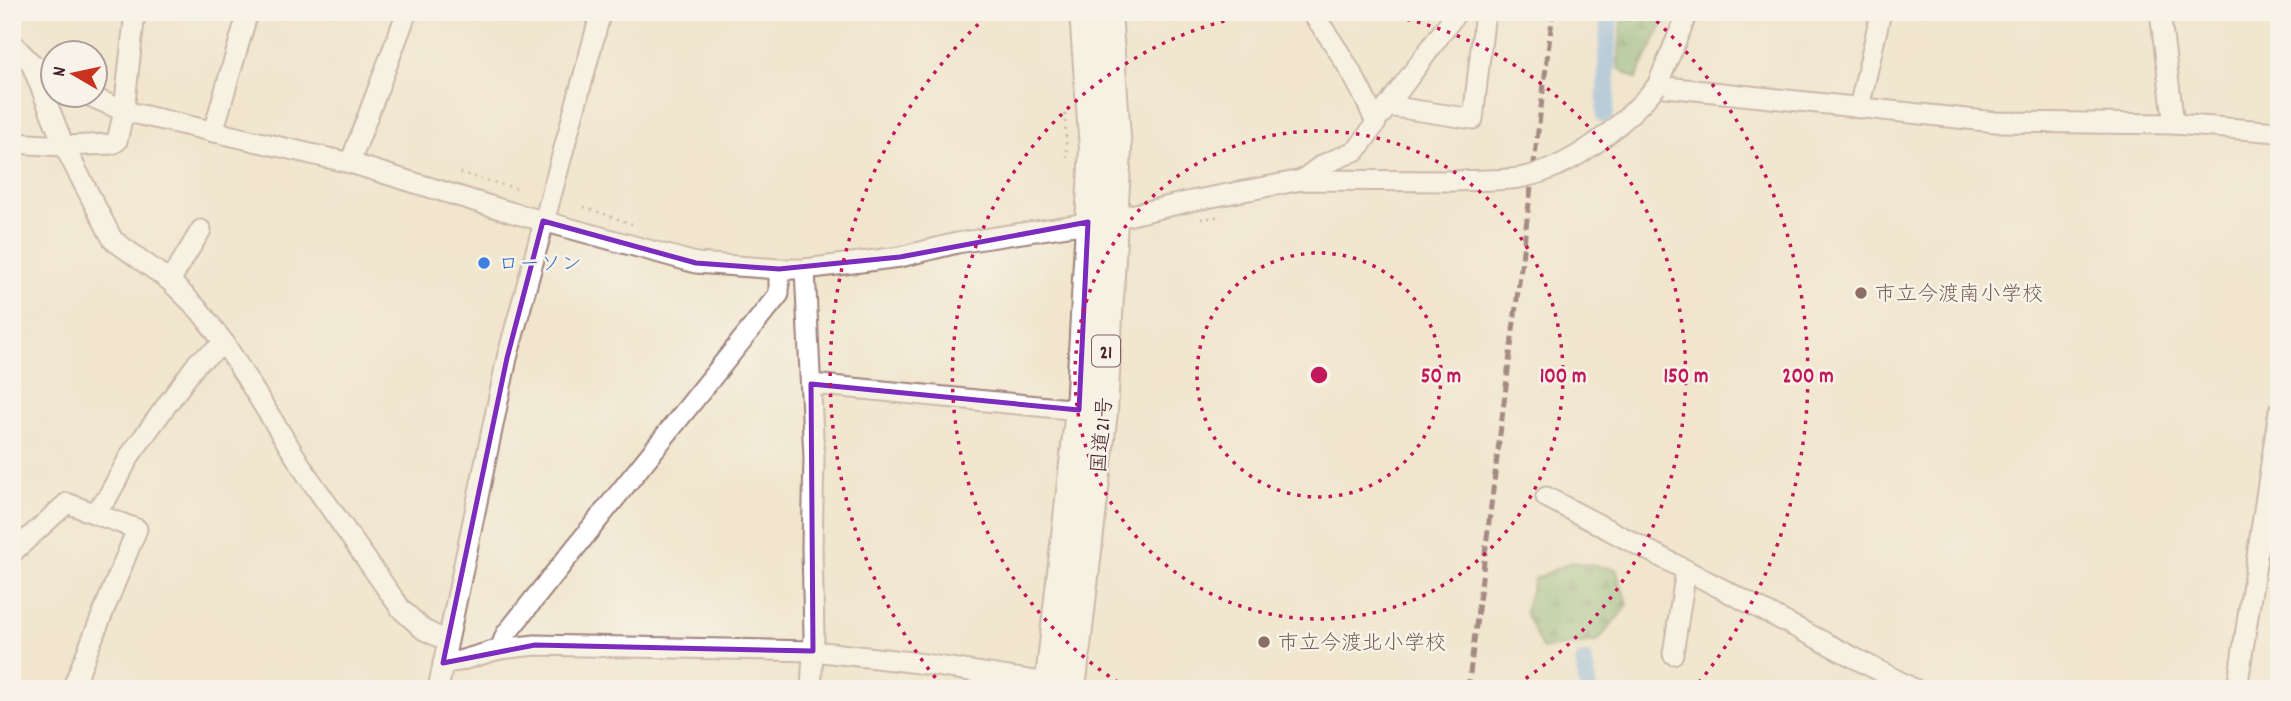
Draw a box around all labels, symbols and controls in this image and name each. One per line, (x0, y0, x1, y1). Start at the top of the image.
north arrow (38, 38, 108, 108)
text: N (47, 65, 75, 79)
place label: ローソン (498, 251, 582, 281)
marker: ローソン (476, 255, 492, 271)
place label: 市立今渡南小学校 (1875, 281, 2043, 311)
marker: 市立今渡南小学校 (1853, 285, 1869, 301)
road number: 21 (1092, 336, 1120, 366)
centre of rings (1307, 363, 1331, 387)
text: 50 m (1421, 363, 1461, 393)
text: 100 m (1540, 363, 1586, 393)
text: 150 m (1663, 363, 1709, 393)
text: 200 m (1782, 363, 1834, 393)
street label: 国道21号 (1086, 396, 1122, 475)
place label: 市立今渡北小学校 (1278, 630, 1446, 660)
marker: 市立今渡北小学校 (1256, 634, 1272, 650)

